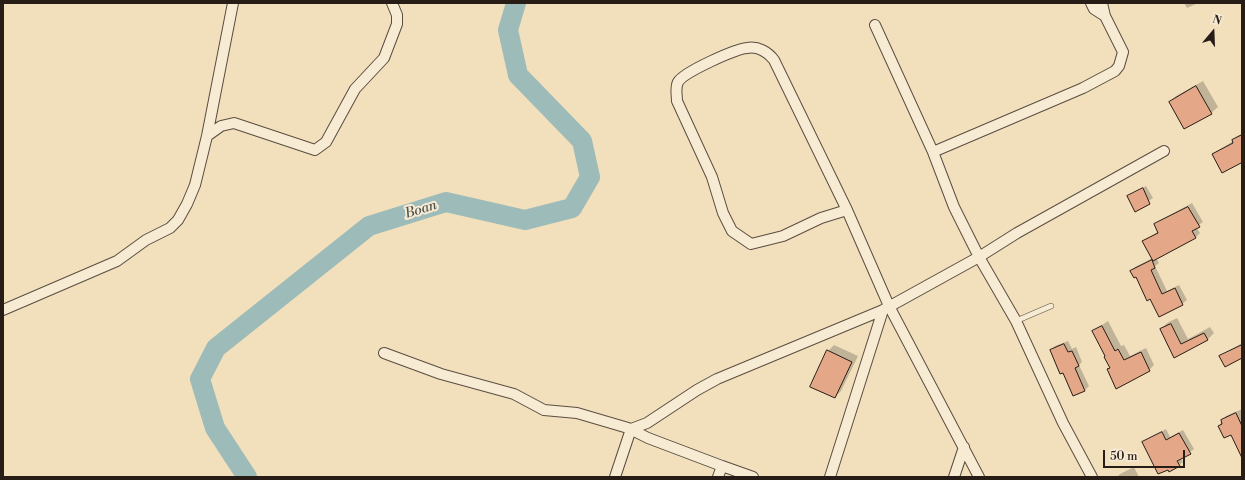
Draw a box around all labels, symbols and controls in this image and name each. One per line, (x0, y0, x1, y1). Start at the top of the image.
north arrow (1193, 12, 1233, 52)
text: N (1211, 13, 1223, 29)
water label: Boan (403, 197, 439, 223)
scale bar (1105, 442, 1187, 468)
text: 50 m (1110, 449, 1138, 464)

